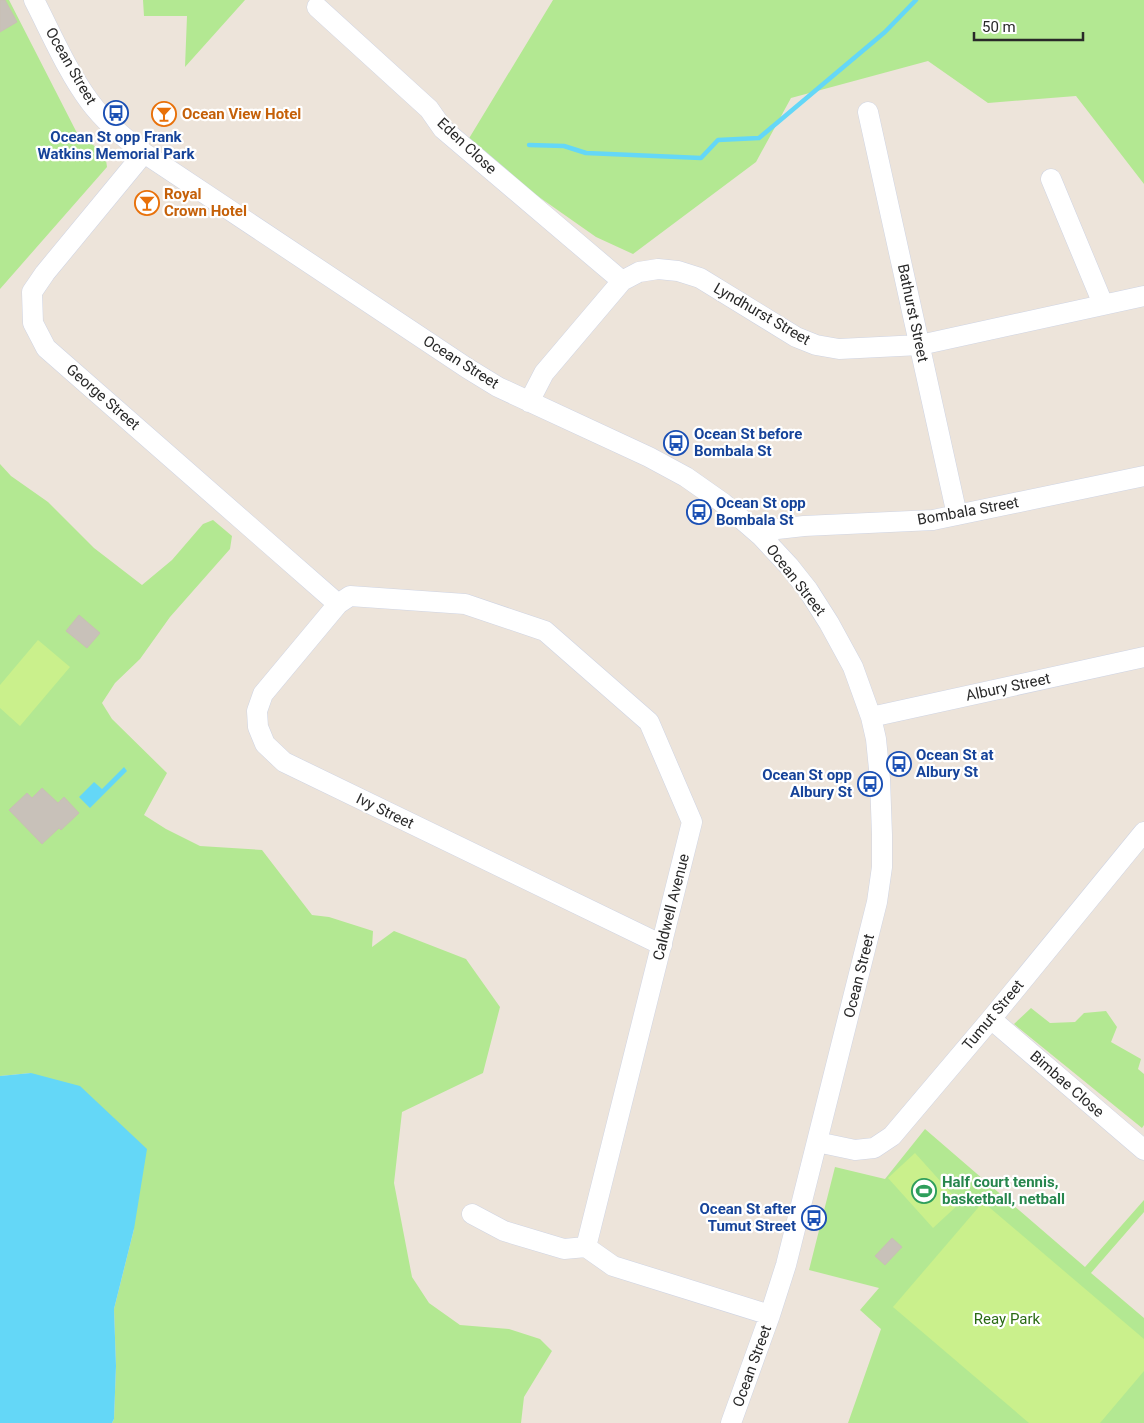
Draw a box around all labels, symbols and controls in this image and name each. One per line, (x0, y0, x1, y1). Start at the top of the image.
scale bar (974, 10, 1083, 42)
text: 50 m (982, 18, 1016, 36)
street label: Ocean Street (42, 24, 100, 108)
bus stop icon: Ocean St opp Frank Watkins Memorial Park (103, 100, 129, 126)
bar icon: Ocean View Hotel (151, 101, 177, 127)
place label: Ocean View Hotel (182, 105, 301, 123)
street label: Eden Close (434, 114, 500, 178)
place label: Ocean St opp Frank Watkins Memorial Park (38, 128, 195, 163)
place label: Royal Crown Hotel (164, 185, 247, 220)
bar icon: Royal Crown Hotel (134, 190, 160, 216)
street label: Bathurst Street (894, 262, 932, 364)
street label: Lyndhurst Street (711, 279, 814, 349)
street label: Ocean Street (420, 332, 502, 392)
street label: George Street (63, 360, 143, 434)
place label: Ocean St before Bombala St (694, 425, 802, 460)
bus stop icon: Ocean St before Bombala St (663, 430, 689, 456)
street label: Bombala Street (916, 493, 1020, 529)
place label: Ocean St opp Bombala St (716, 494, 806, 529)
bus stop icon: Ocean St opp Bombala St (686, 499, 712, 525)
street label: Ocean Street (762, 541, 830, 619)
street label: Albury Street (964, 669, 1052, 705)
place label: Ocean St at Albury St (916, 746, 994, 781)
bus stop icon: Ocean St at Albury St (886, 751, 912, 777)
place label: Ocean St opp Albury St (762, 766, 852, 801)
bus stop icon: Ocean St opp Albury St (857, 771, 883, 797)
street label: Ivy Street (353, 789, 417, 833)
street label: Caldwell Avenue (649, 852, 693, 962)
street label: Ocean Street (840, 932, 878, 1020)
street label: Tumut Street (958, 976, 1028, 1054)
street label: Bimbae Close (1026, 1047, 1108, 1121)
place label: Half court tennis, basketball, netball (942, 1173, 1065, 1208)
sports icon: Half court tennis, basketball, netball (911, 1178, 937, 1204)
place label: Ocean St after Tumut Street (699, 1200, 797, 1235)
bus stop icon: Ocean St after Tumut Street (801, 1205, 827, 1231)
park label: Reay Park (974, 1310, 1041, 1328)
street label: Ocean Street (729, 1322, 775, 1409)

